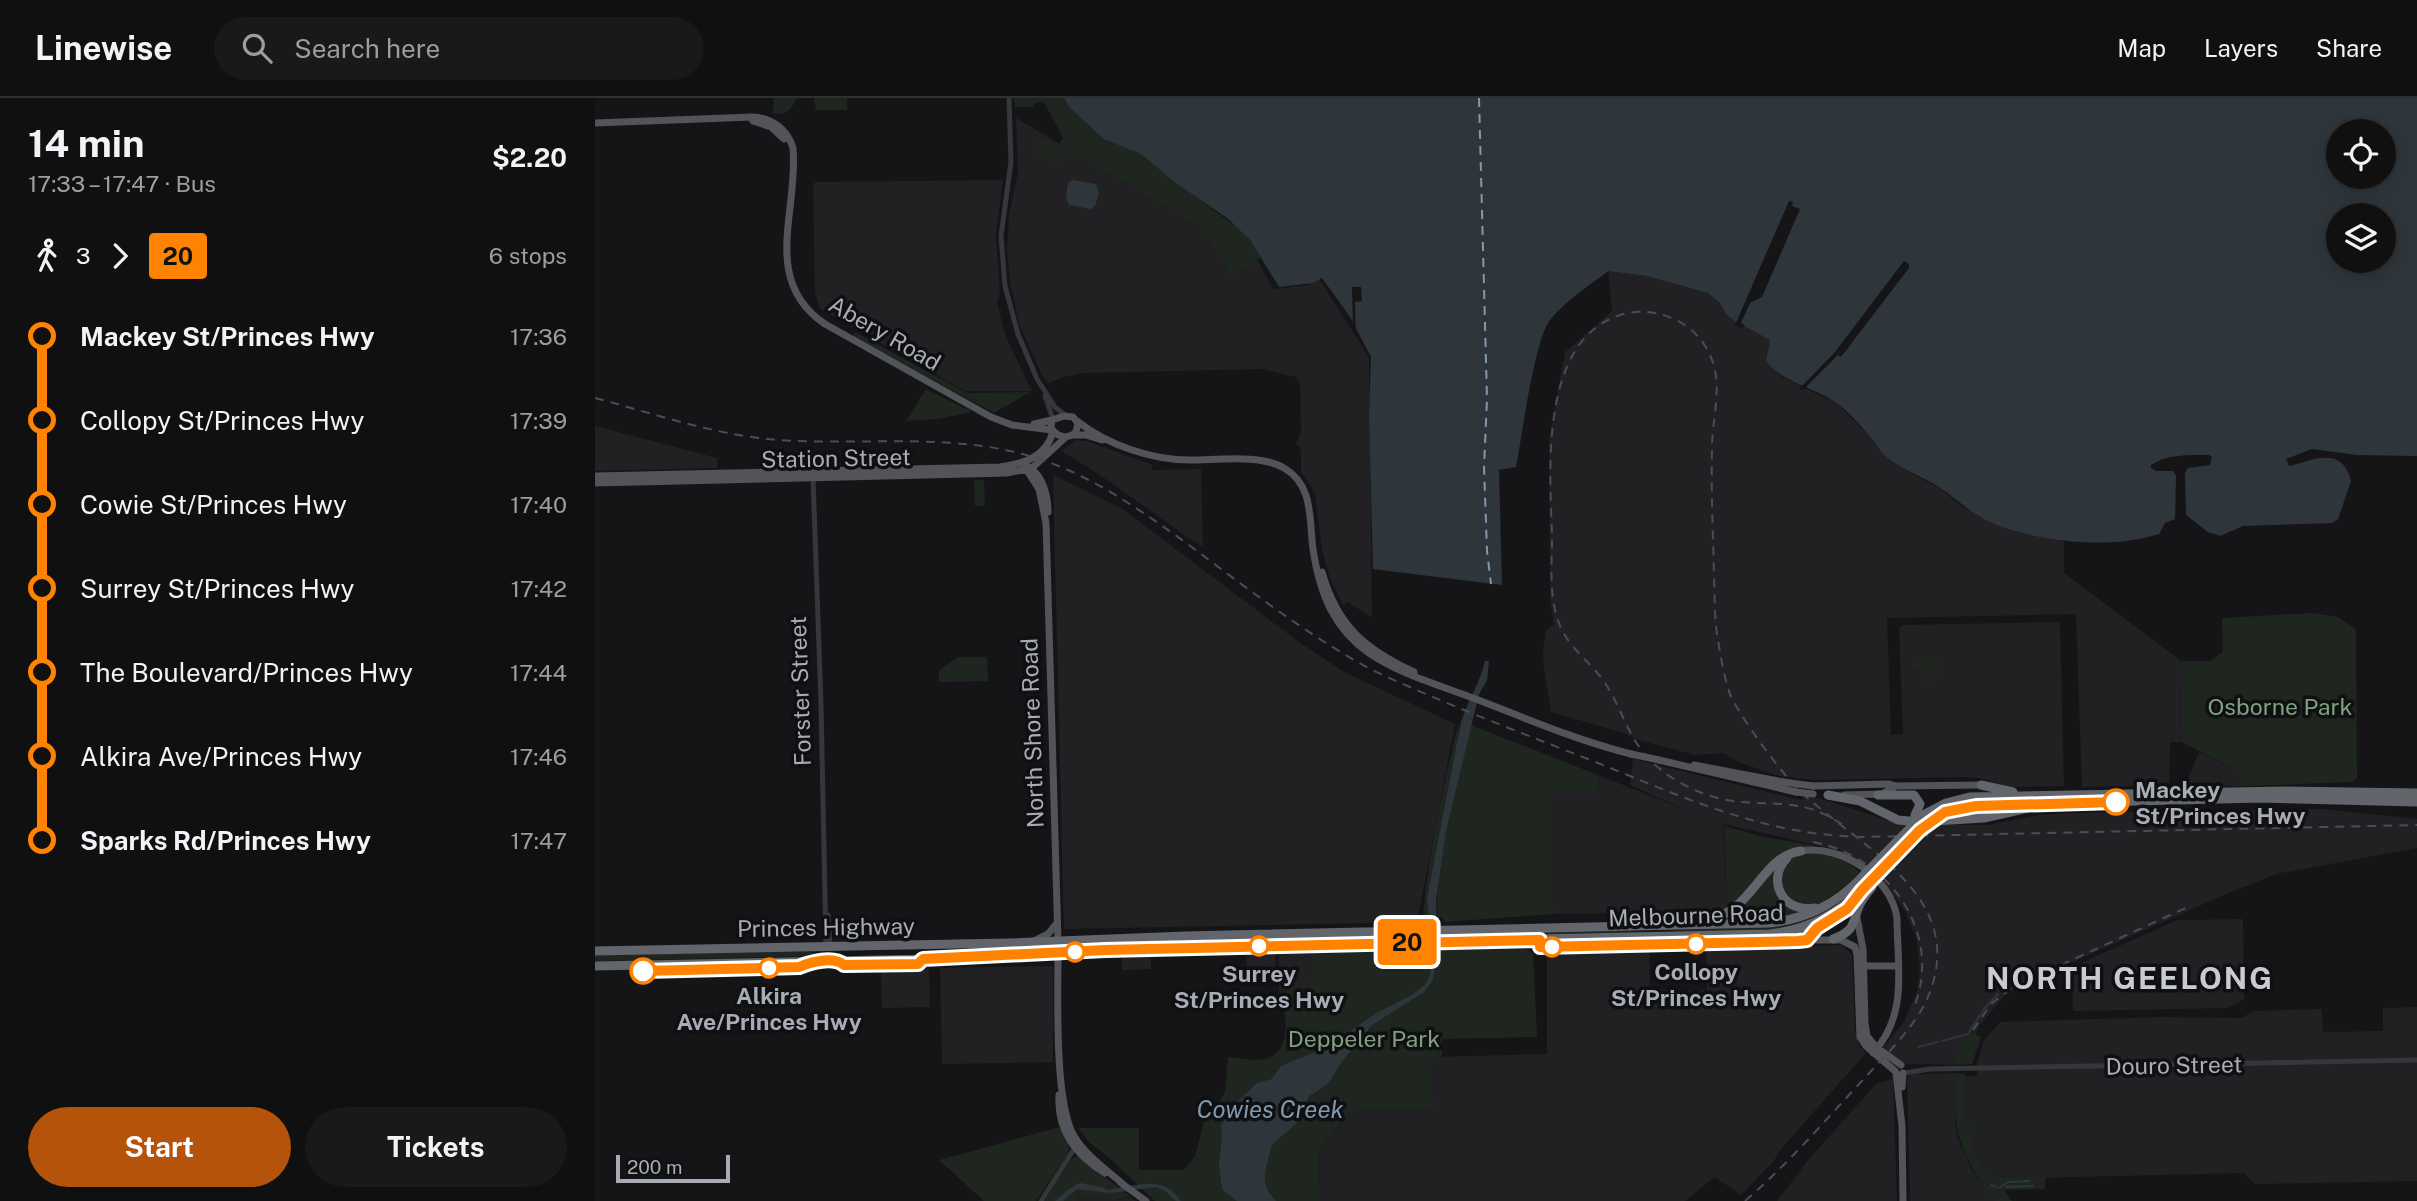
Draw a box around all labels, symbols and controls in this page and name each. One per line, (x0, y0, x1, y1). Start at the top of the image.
search box (214, 17, 704, 80)
text: Linewise (35, 29, 172, 67)
icon: search (238, 29, 276, 67)
text: Search here (294, 33, 440, 64)
text: Map (2117, 34, 2166, 62)
text: Layers (2204, 34, 2278, 62)
text: Share (2316, 34, 2382, 62)
map controls (2326, 119, 2396, 273)
button: locate (2326, 119, 2396, 189)
text: 14 min (28, 121, 145, 166)
text: $2.20 (492, 142, 567, 173)
text: 17:33 – 17:47 · Bus (28, 170, 216, 197)
button: layers (2326, 203, 2396, 273)
icon: walk (28, 237, 66, 275)
icon: forward (101, 237, 139, 275)
text: 3 (76, 242, 91, 269)
text: 20 (163, 242, 193, 270)
text: 6 stops (489, 242, 567, 269)
street label: Abery Road (824, 290, 946, 376)
text: Mackey St/Princes Hwy (80, 321, 375, 352)
text: 17:36 (510, 323, 567, 350)
text: Collopy St/Princes Hwy (80, 405, 364, 436)
text: 17:39 (510, 407, 567, 434)
street label: Station Street (761, 443, 911, 473)
text: Cowie St/Princes Hwy (80, 489, 347, 520)
text: 17:40 (510, 491, 567, 518)
text: Surrey St/Princes Hwy (80, 573, 354, 604)
text: 17:42 (511, 575, 567, 602)
street label: Forster Street (784, 616, 816, 766)
street label: North Shore Road (1015, 638, 1049, 828)
text: The Boulevard/Princes Hwy (80, 657, 413, 688)
text: 17:44 (510, 659, 567, 686)
park label: Osborne Park (2208, 693, 2353, 720)
text: Alkira Ave/Princes Hwy (80, 741, 362, 772)
text: 17:46 (510, 743, 567, 770)
place label: Mackey St/Princes Hwy (2135, 776, 2305, 829)
marker: Mackey St/Princes Hwy (2103, 789, 2129, 815)
text: Sparks Rd/Princes Hwy (80, 825, 371, 856)
text: 17:47 (511, 827, 567, 854)
street label: Melbourne Road (1608, 898, 1784, 932)
street label: Princes Highway (737, 912, 915, 942)
line badge: 20 (1375, 919, 1439, 965)
text: 20 (1392, 928, 1422, 956)
marker: Collopy St/Princes Hwy (1686, 934, 1706, 954)
marker: Surrey St/Princes Hwy (1249, 936, 1269, 956)
unlabelled marker (1542, 937, 1562, 957)
unlabelled marker (1065, 942, 1085, 962)
unlabelled marker (630, 958, 656, 984)
marker: Alkira Ave/Princes Hwy (759, 958, 779, 978)
place label: Collopy St/Princes Hwy (1611, 958, 1781, 1011)
place label: Surrey St/Princes Hwy (1174, 960, 1344, 1013)
district label: NORTH GEELONG (1986, 960, 2274, 996)
place label: Alkira Ave/Princes Hwy (676, 982, 862, 1035)
park label: Deppeler Park (1288, 1025, 1440, 1052)
street label: Douro Street (2105, 1050, 2243, 1080)
water label: Cowies Creek (1197, 1095, 1343, 1123)
button: Start (28, 1107, 291, 1187)
button: Tickets (305, 1107, 567, 1187)
scale bar (616, 1152, 730, 1184)
text: 200 m (627, 1156, 683, 1178)

